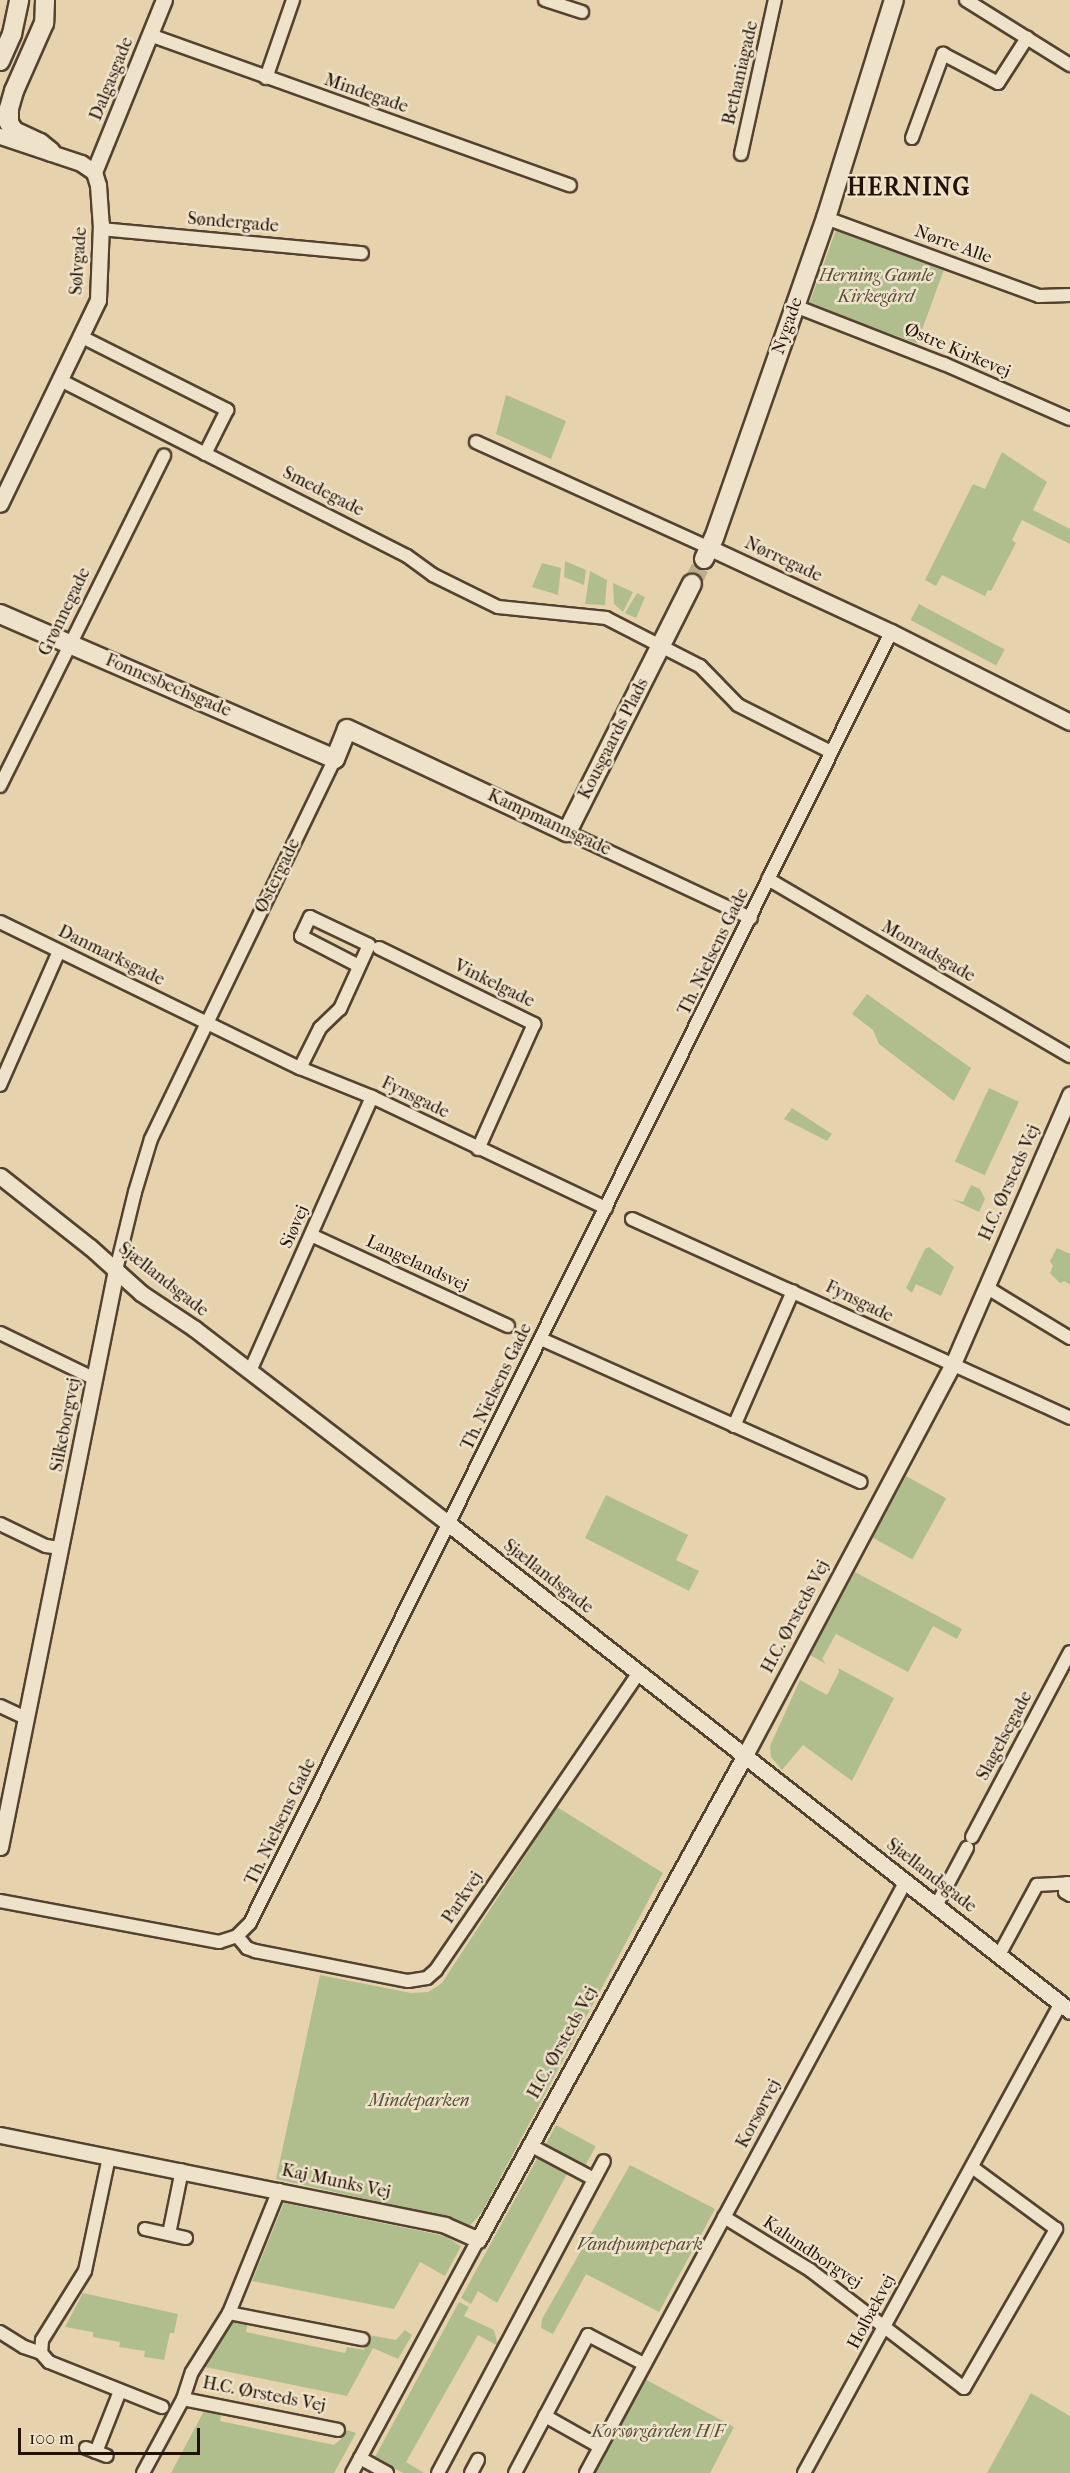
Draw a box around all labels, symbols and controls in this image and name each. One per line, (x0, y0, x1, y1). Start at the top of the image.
street label: Bethaniagade (719, 19, 763, 127)
street label: Dalgasgade (85, 34, 139, 124)
street label: Mindegade (321, 70, 411, 118)
district label: HERNING (847, 174, 971, 202)
street label: Søndergade (186, 208, 280, 238)
street label: Nørre Alle (911, 221, 995, 269)
street label: Sølvgade (66, 226, 92, 296)
park label: Herning Gamle Kirkegård (819, 266, 933, 308)
street label: Nygade (768, 294, 808, 358)
street label: Østre Kirkevej (901, 319, 1013, 383)
street label: Smedegade (279, 462, 367, 522)
street label: Nørregade (741, 533, 825, 587)
street label: Grønnegade (34, 564, 96, 660)
street label: Fonnesbechsgade (102, 650, 234, 722)
street label: Kousgaards Plads (574, 675, 654, 803)
street label: Kampmannsgade (484, 785, 614, 861)
street label: Østergade (251, 835, 305, 917)
street label: Th. Nielsens Gade (674, 885, 754, 1019)
street label: Monradsgade (877, 916, 979, 988)
street label: Danmarksgade (54, 921, 168, 991)
street label: Vinkelgade (450, 955, 538, 1013)
street label: Fynsgade (378, 1072, 452, 1124)
street label: H.C. Ørsteds Vej (975, 1122, 1045, 1244)
street label: Siøvej (276, 1202, 314, 1252)
street label: Langelandsvej (362, 1231, 472, 1297)
street label: Sjællandsgade (114, 1238, 212, 1322)
street label: Fynsgade (822, 1276, 896, 1328)
street label: Th. Nielsens Gade (457, 1320, 537, 1454)
street label: Silkeborgvej (46, 1376, 86, 1474)
street label: Sjællandsgade (499, 1535, 597, 1619)
street label: H.C. Ørsteds Vej (757, 1557, 835, 1677)
street label: Slagelsegade (972, 1688, 1038, 1784)
street label: Th. Nielsens Gade (241, 1755, 321, 1889)
street label: Sjællandsgade (882, 1834, 980, 1918)
street label: Parkvej (438, 1868, 488, 1928)
street label: H.C. Ørsteds Vej (523, 1983, 603, 2103)
street label: Korsørvej (732, 2076, 786, 2152)
park label: Mindeparken (368, 2090, 470, 2112)
street label: Kaj Munks Vej (280, 2160, 392, 2204)
street label: Kalundborgvej (758, 2212, 866, 2294)
park label: Vandpumpepark (577, 2234, 703, 2256)
street label: Holbækvej (843, 2271, 901, 2353)
street label: H.C. Ørsteds Vej (201, 2372, 327, 2418)
scale bar (21, 2416, 202, 2454)
park label: Korsørgården H/F (591, 2421, 725, 2443)
text: 100 m (29, 2428, 74, 2449)

